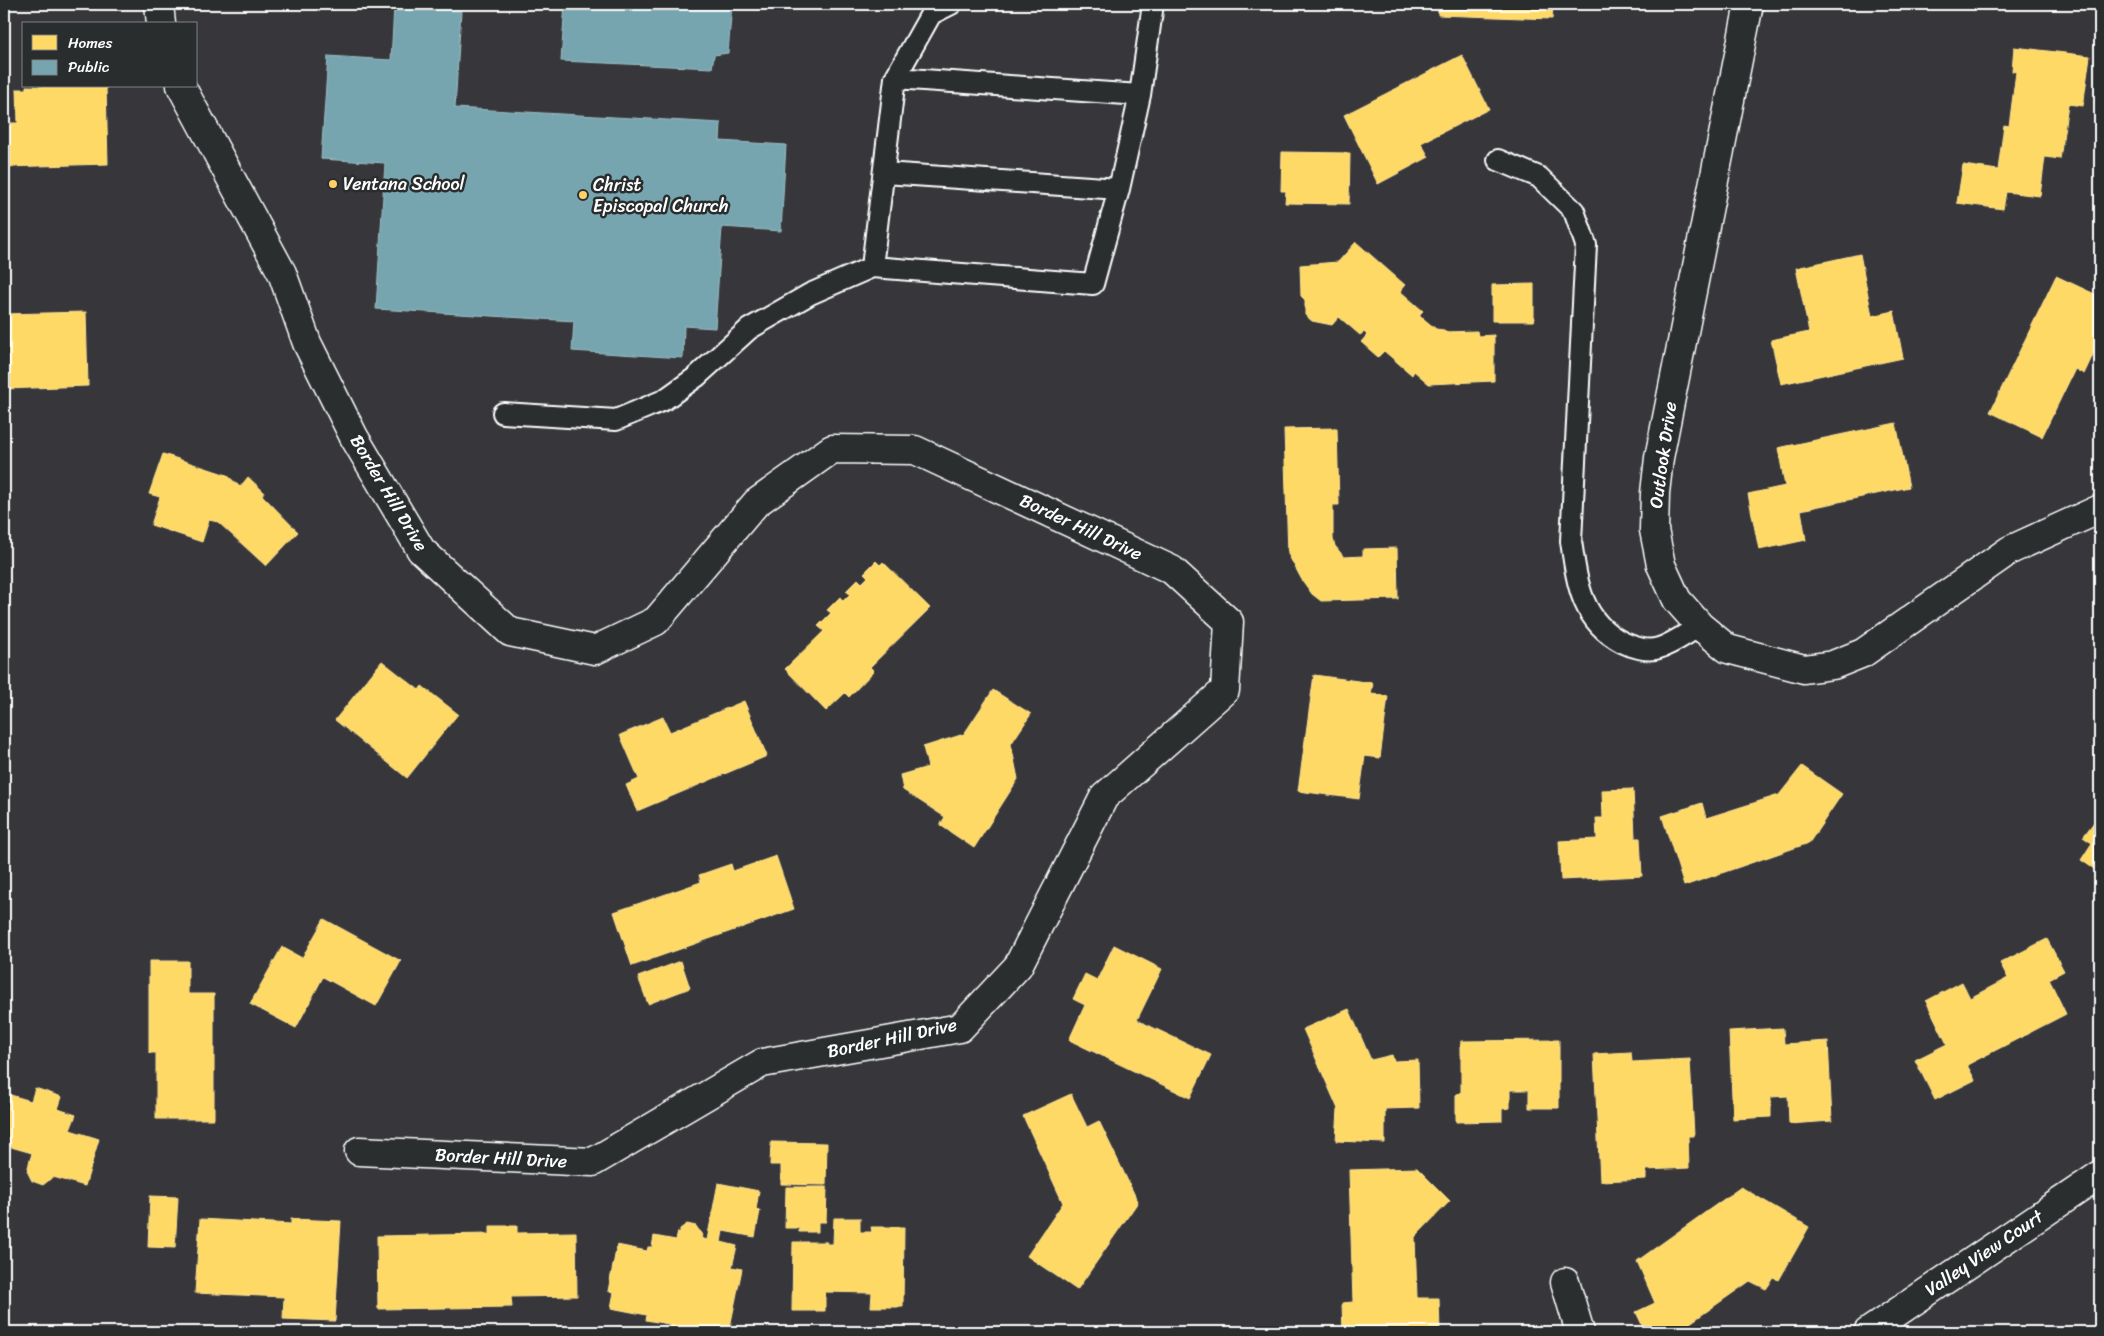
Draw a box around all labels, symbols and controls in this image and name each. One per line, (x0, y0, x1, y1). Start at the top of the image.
legend (22, 22, 198, 88)
text: Homes (68, 30, 112, 56)
text: Public (68, 54, 110, 80)
place label: Ventana School (343, 168, 466, 200)
place label: Christ Episcopal Church (593, 169, 728, 222)
marker: Ventana School (327, 178, 339, 190)
marker: Christ Episcopal Church (577, 189, 589, 201)
street label: Outlook Drive (1640, 400, 1686, 510)
street label: Border Hill Drive (341, 428, 437, 558)
street label: Border Hill Drive (1014, 485, 1148, 569)
street label: Border Hill Drive (824, 1009, 960, 1067)
street label: Border Hill Drive (434, 1139, 568, 1177)
street label: Valley View Court (1918, 1201, 2051, 1305)

